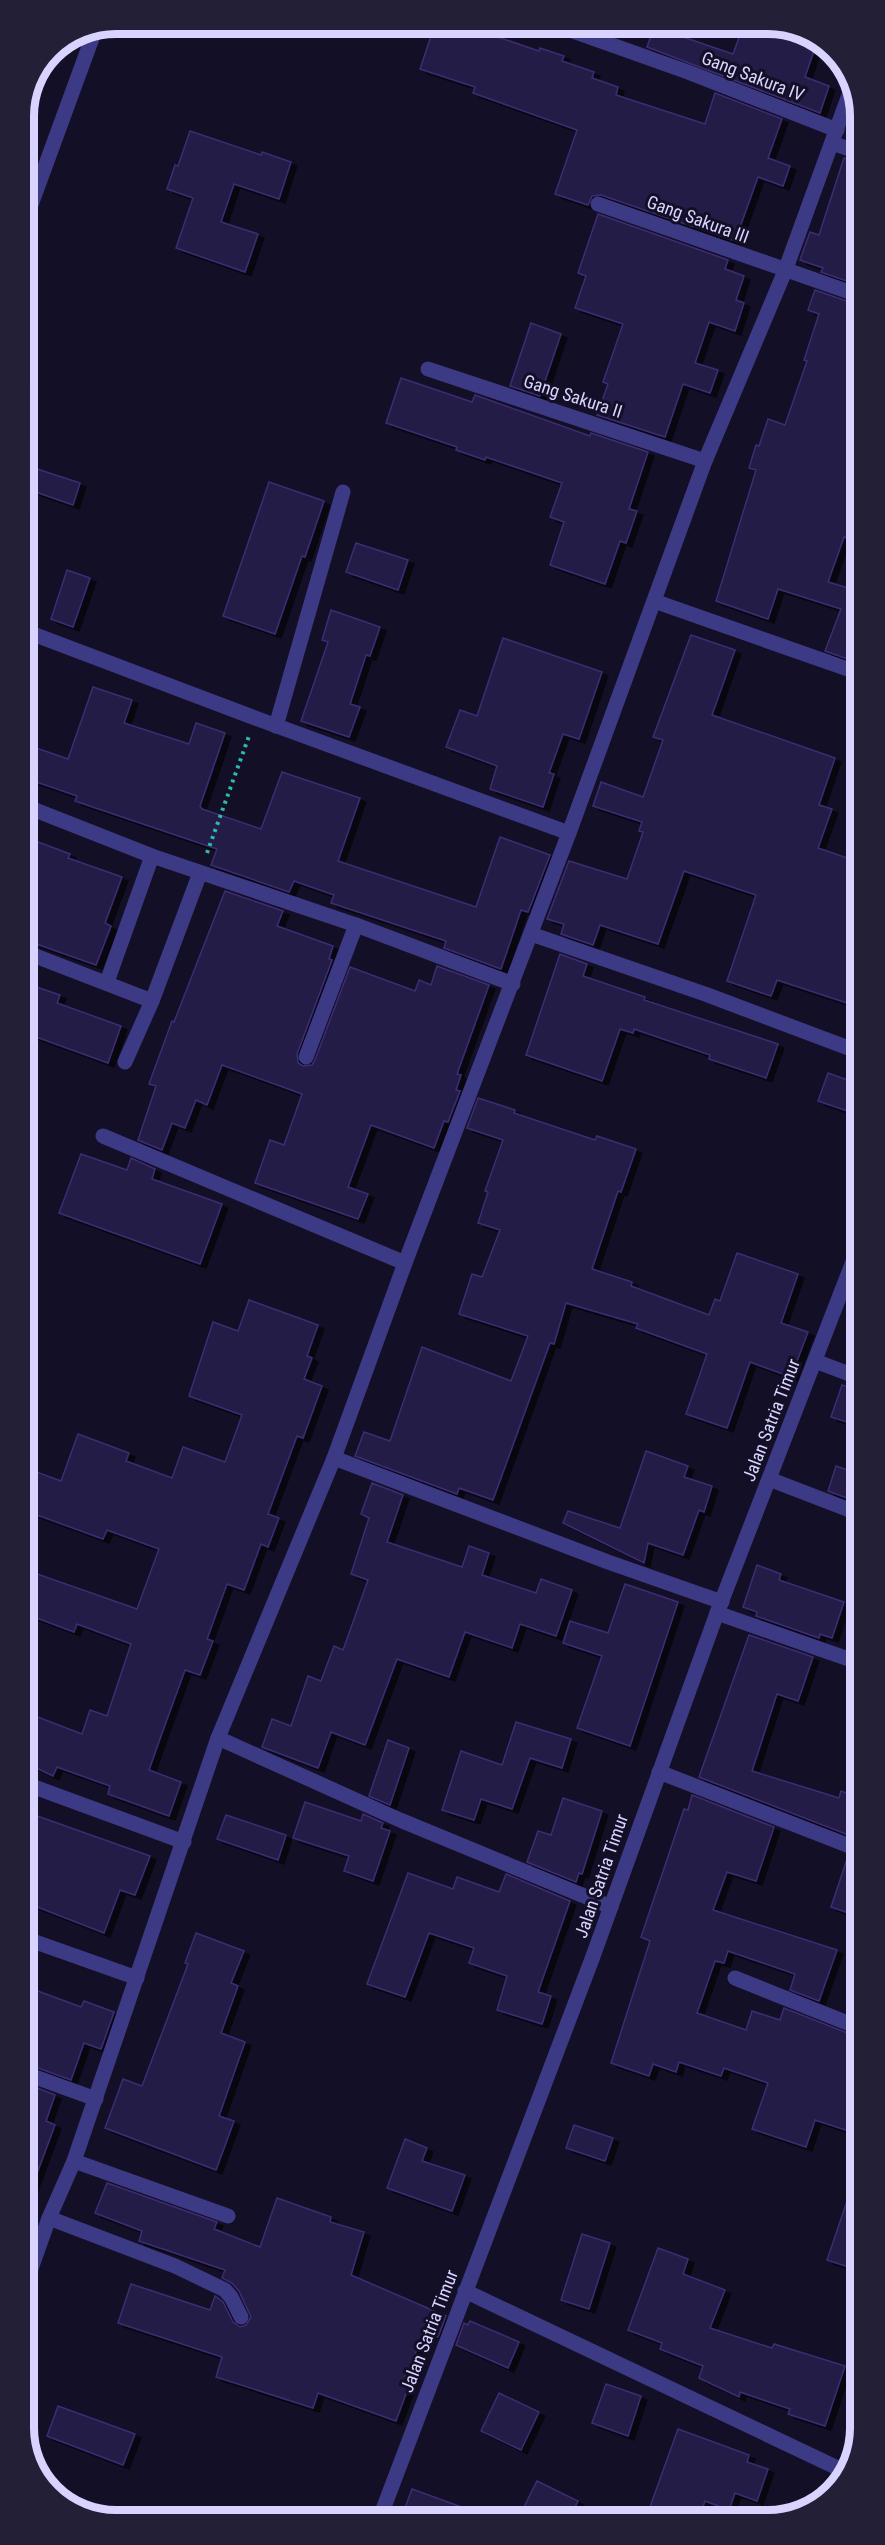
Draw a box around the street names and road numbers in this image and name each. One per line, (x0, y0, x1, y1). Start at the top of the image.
street label: Gang Sakura IV (699, 47, 807, 105)
street label: Gang Sakura III (644, 191, 752, 247)
street label: Gang Sakura II (521, 370, 625, 422)
street label: Jalan Satria Timur (738, 1355, 804, 1484)
street label: Jalan Satria Timur (570, 1811, 632, 1941)
street label: Jalan Satria Timur (396, 2266, 462, 2395)

